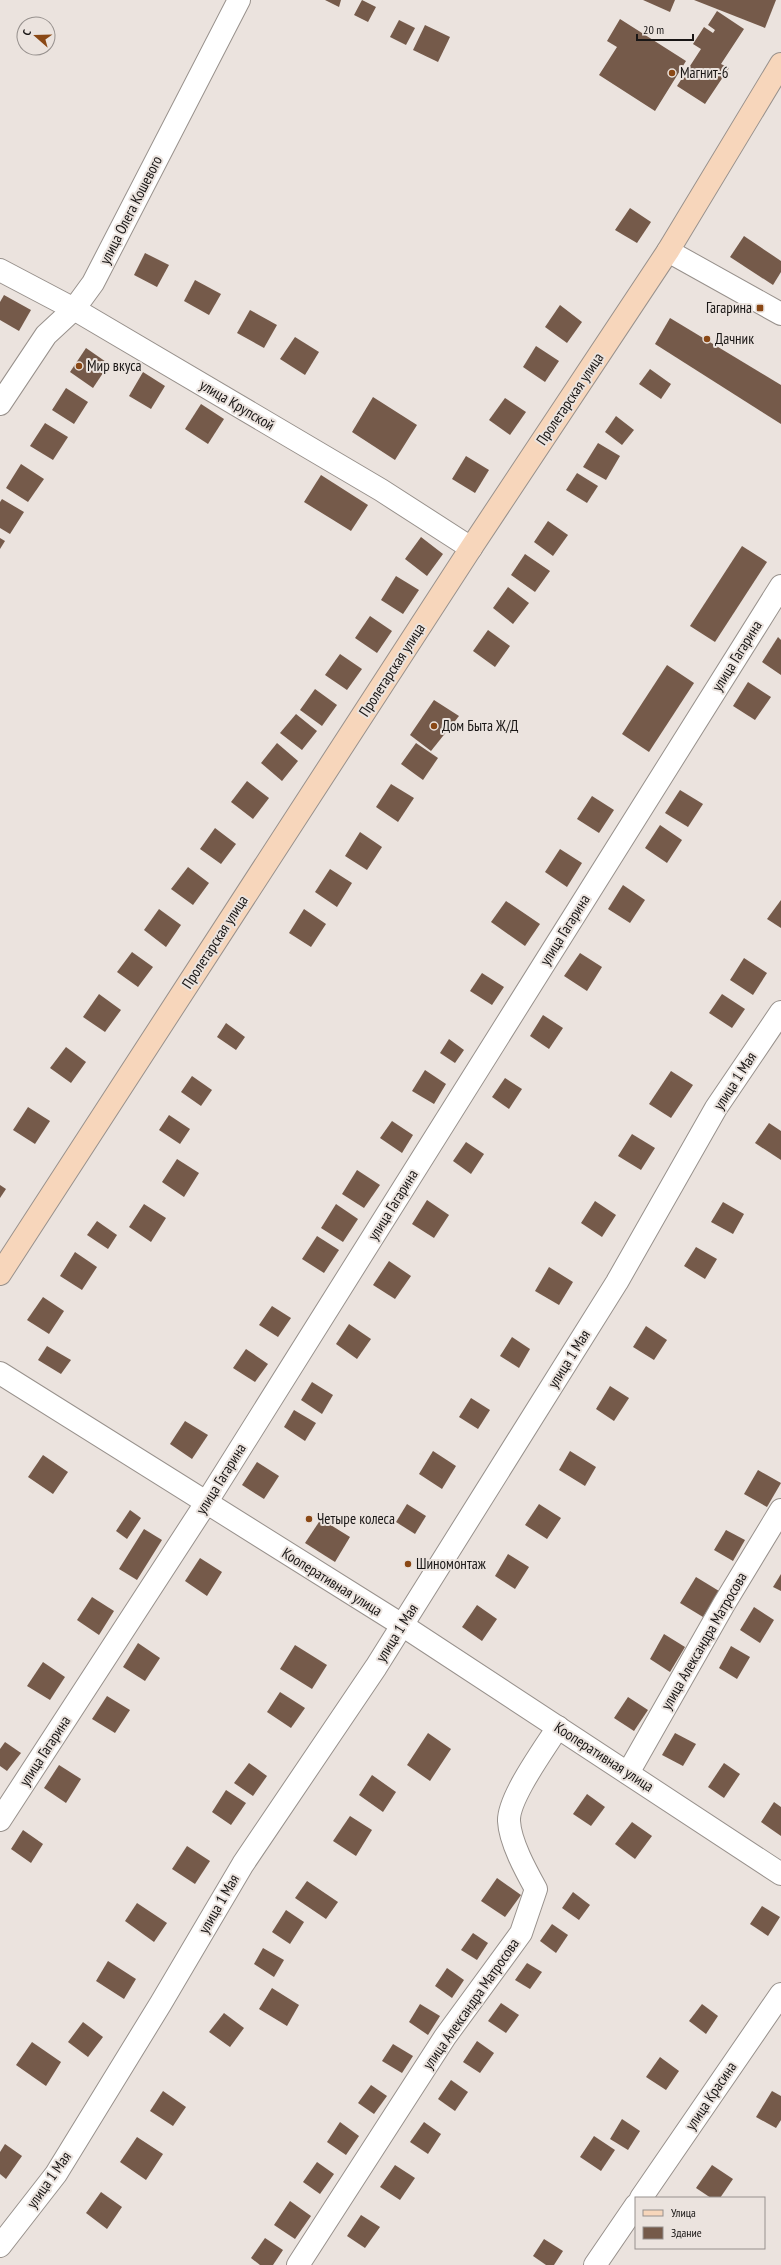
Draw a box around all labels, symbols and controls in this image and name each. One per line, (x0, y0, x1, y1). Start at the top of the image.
north arrow (16, 16, 56, 56)
scale bar (637, 16, 693, 42)
text: 20 m (643, 22, 664, 37)
text: С (19, 28, 34, 37)
place label: Магнит-6 (680, 63, 729, 82)
marker: Магнит-6 (667, 68, 677, 78)
street label: улица Олега Кошевого (95, 152, 166, 267)
place label: Гагарина (706, 298, 752, 317)
marker: Гагарина (755, 303, 765, 313)
place label: Дачник (715, 329, 754, 348)
marker: Дачник (702, 334, 712, 344)
street label: Пролетарская улица (532, 349, 607, 449)
place label: Мир вкуса (87, 356, 142, 375)
marker: Мир вкуса (74, 361, 84, 371)
street label: улица Крупской (196, 375, 278, 434)
street label: улица Гагарина (707, 617, 766, 695)
street label: Пролетарская улица (354, 620, 429, 720)
place label: Дом Быта Ж/Д (442, 716, 518, 735)
marker: Дом Быта Ж/Д (429, 721, 439, 731)
street label: улица Гагарина (535, 891, 594, 969)
street label: Пролетарская улица (177, 892, 252, 992)
street label: улица 1 Мая (709, 1048, 760, 1113)
street label: улица Гагарина (363, 1166, 422, 1244)
street label: улица 1 Мая (543, 1326, 594, 1391)
street label: улица Гагарина (191, 1440, 250, 1518)
place label: Четыре колеса (317, 1509, 395, 1528)
marker: Четыре колеса (304, 1514, 314, 1524)
street label: Кооперативная улица (279, 1543, 386, 1620)
place label: Шиномонтаж (416, 1554, 487, 1573)
marker: Шиномонтаж (403, 1559, 413, 1569)
street label: улица Александра Матросова (656, 1569, 751, 1713)
street label: улица 1 Мая (371, 1600, 422, 1665)
street label: улица Гагарина (15, 1712, 74, 1789)
street label: Кооперативная улица (551, 1717, 657, 1796)
street label: улица 1 Мая (194, 1871, 243, 1937)
street label: улица Александра Матросова (418, 1935, 523, 2073)
street label: улица Красина (681, 2058, 740, 2133)
street label: улица 1 Мая (22, 2147, 75, 2212)
legend (635, 2197, 765, 2249)
text: Улица (671, 2205, 696, 2220)
text: Здание (671, 2225, 702, 2240)

